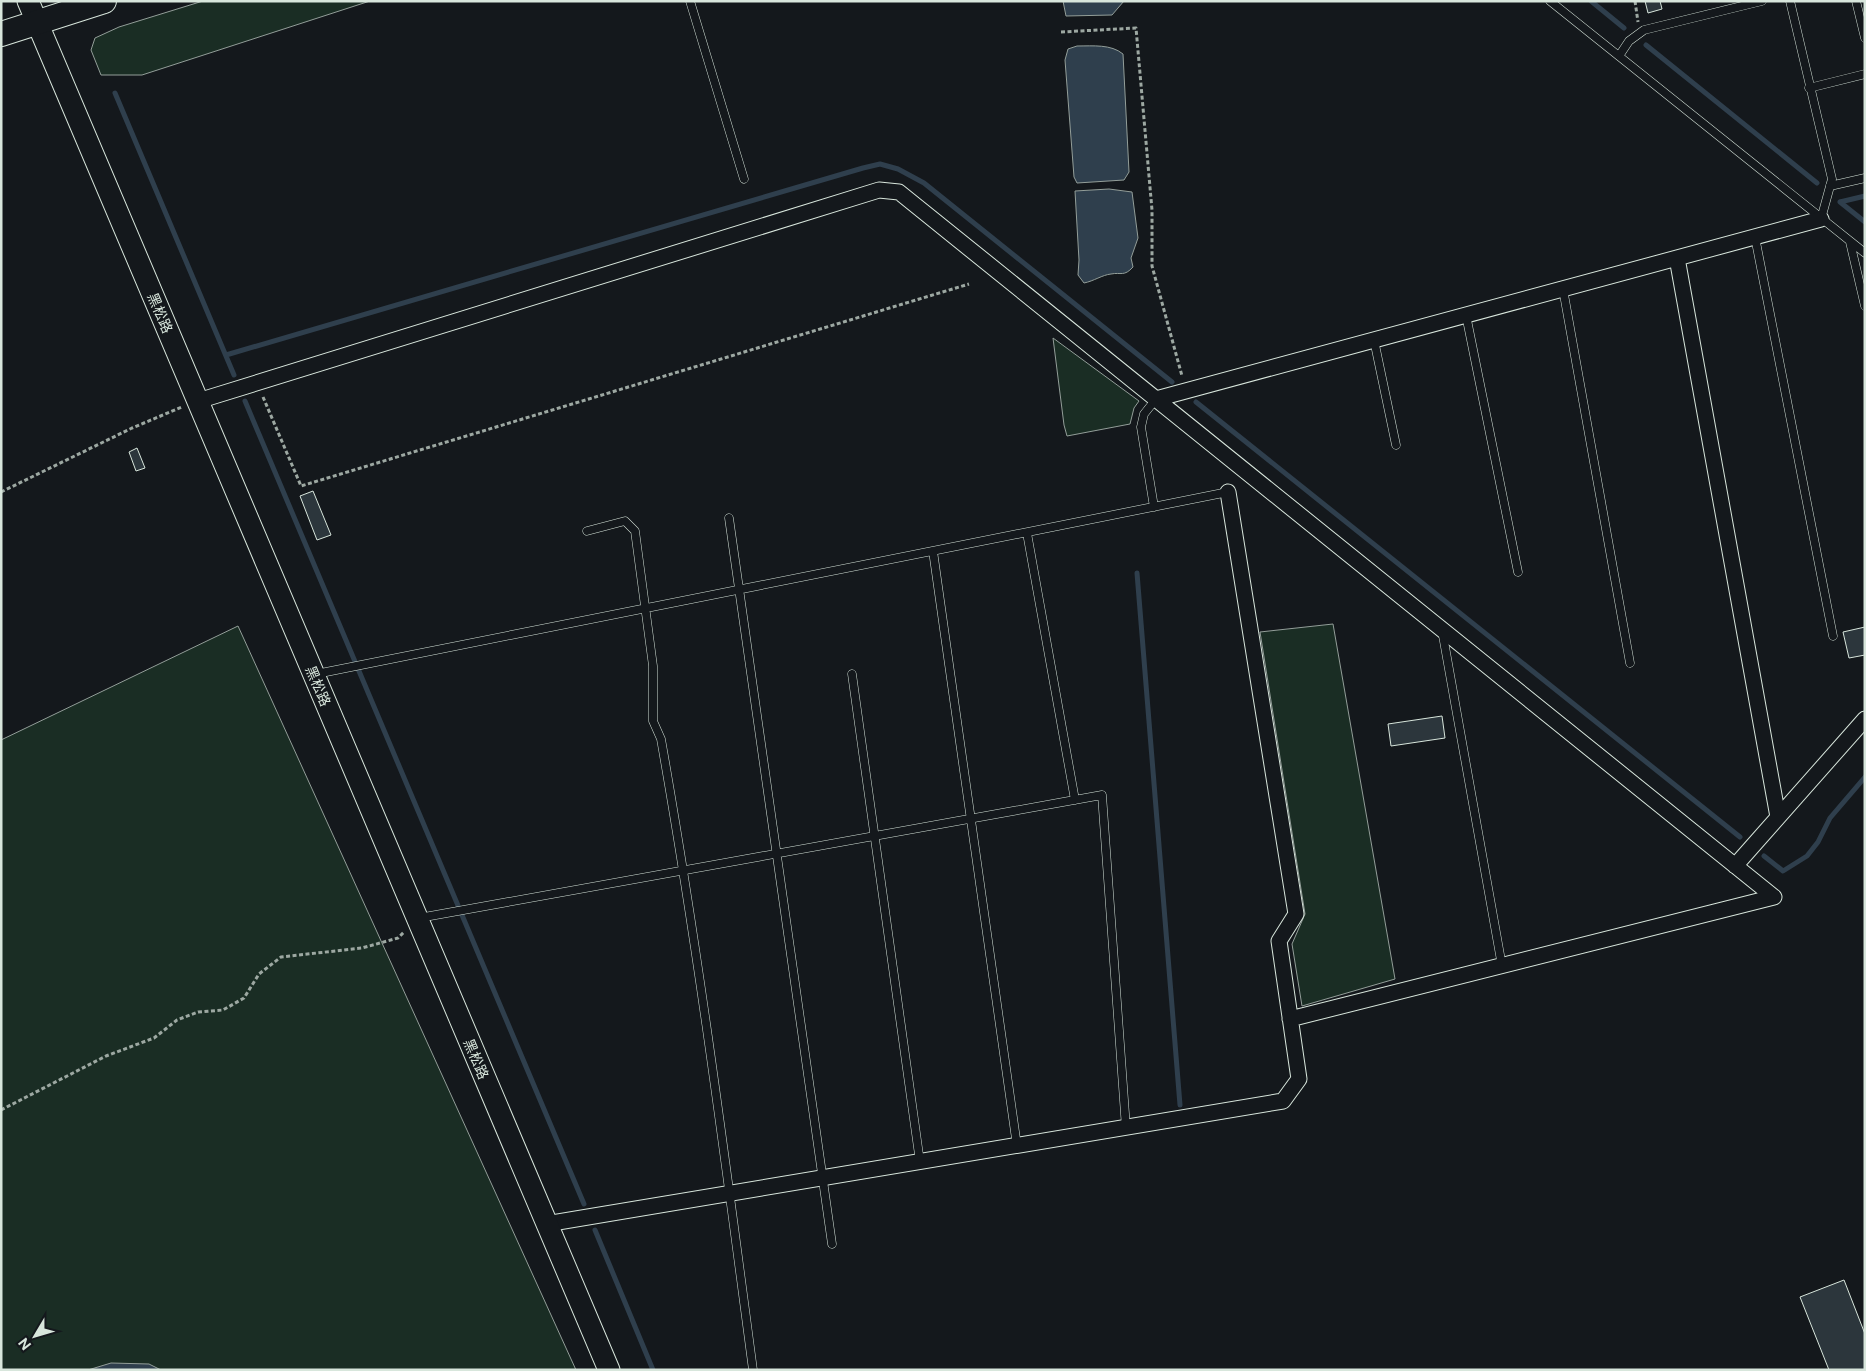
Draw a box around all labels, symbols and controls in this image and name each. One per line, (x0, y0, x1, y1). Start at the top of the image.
street label: 黑松路 (144, 291, 176, 335)
street label: 黑松路 (302, 664, 334, 708)
street label: 黑松路 (460, 1037, 492, 1081)
north arrow (10, 1311, 60, 1361)
text: N (15, 1335, 34, 1353)

